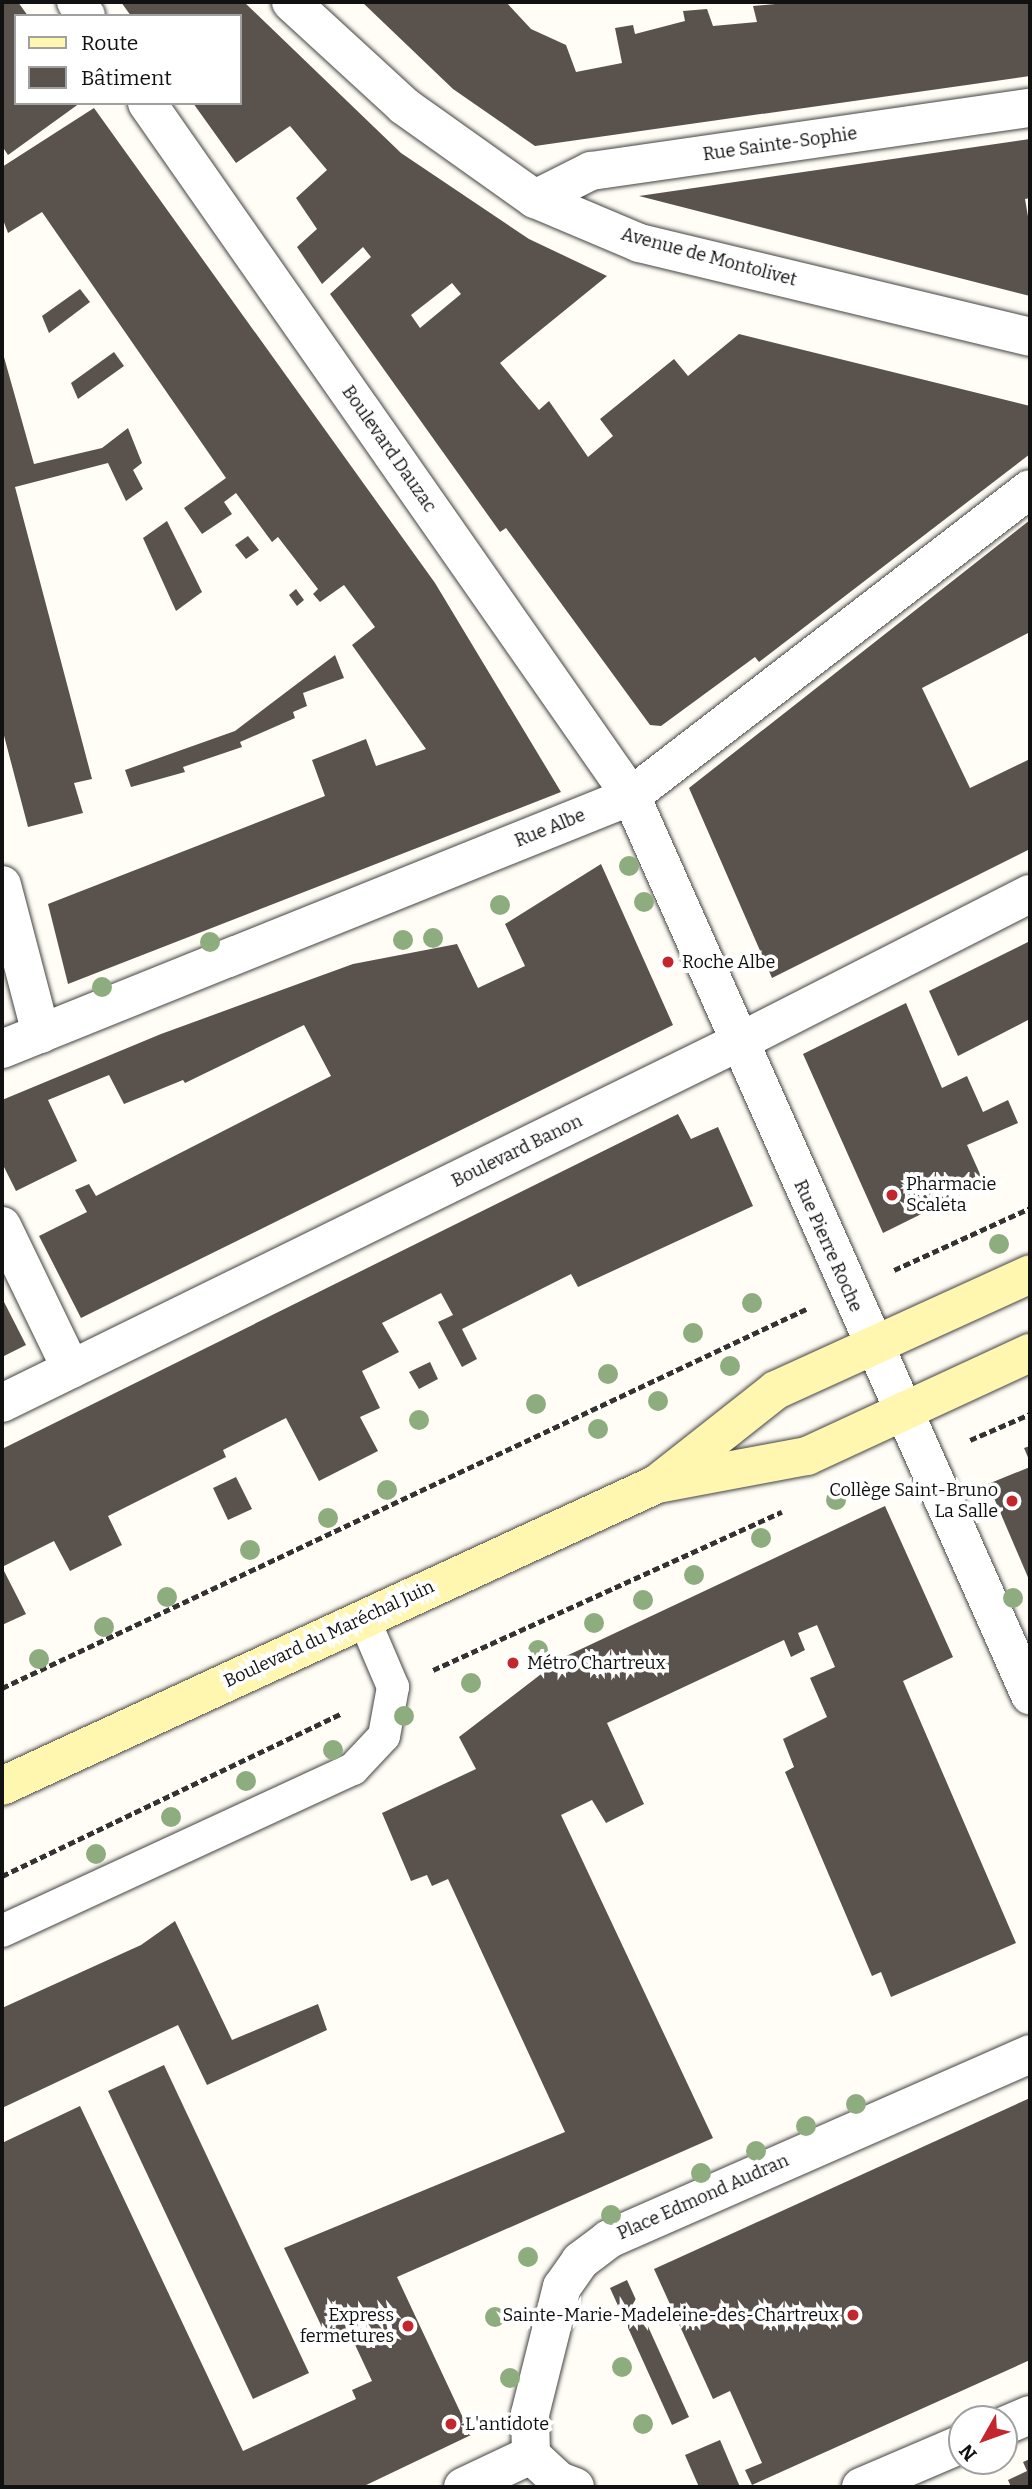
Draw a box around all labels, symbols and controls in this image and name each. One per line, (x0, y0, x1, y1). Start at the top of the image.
legend (14, 14, 242, 105)
text: Route (81, 30, 138, 56)
text: Bâtiment (81, 65, 172, 91)
street label: Rue Sainte-Sophie (701, 122, 859, 166)
street label: Avenue de Montolivet (619, 223, 799, 291)
street label: Boulevard Dauzac (337, 382, 441, 516)
street label: Rue Albe (512, 804, 588, 852)
place label: Roche Albe (682, 951, 775, 973)
marker: Roche Albe (660, 954, 676, 970)
street label: Boulevard Banon (448, 1110, 586, 1192)
place label: Pharmacie Scaleta (906, 1174, 996, 1216)
street label: Rue Pierre Roche (789, 1177, 867, 1315)
marker: Pharmacie Scaleta (884, 1187, 900, 1203)
place label: Collège Saint-Bruno La Salle (829, 1480, 998, 1522)
marker: Collège Saint-Bruno La Salle (1004, 1493, 1020, 1509)
street label: Boulevard du Maréchal Juin (221, 1576, 437, 1692)
place label: Métro Chartreux (527, 1652, 666, 1674)
marker: Métro Chartreux (505, 1655, 521, 1671)
street label: Place Edmond Audran (614, 2149, 792, 2245)
place label: Sainte-Marie-Madeleine-des-Chartreux (503, 2304, 839, 2326)
place label: Express fermetures (300, 2305, 394, 2348)
marker: Sainte-Marie-Madeleine-des-Chartreux (845, 2307, 861, 2323)
marker: Express fermetures (400, 2318, 416, 2334)
north arrow (948, 2405, 1018, 2475)
place label: L'antidote (465, 2413, 549, 2435)
marker: L'antidote (443, 2416, 459, 2432)
text: N (955, 2440, 982, 2466)

